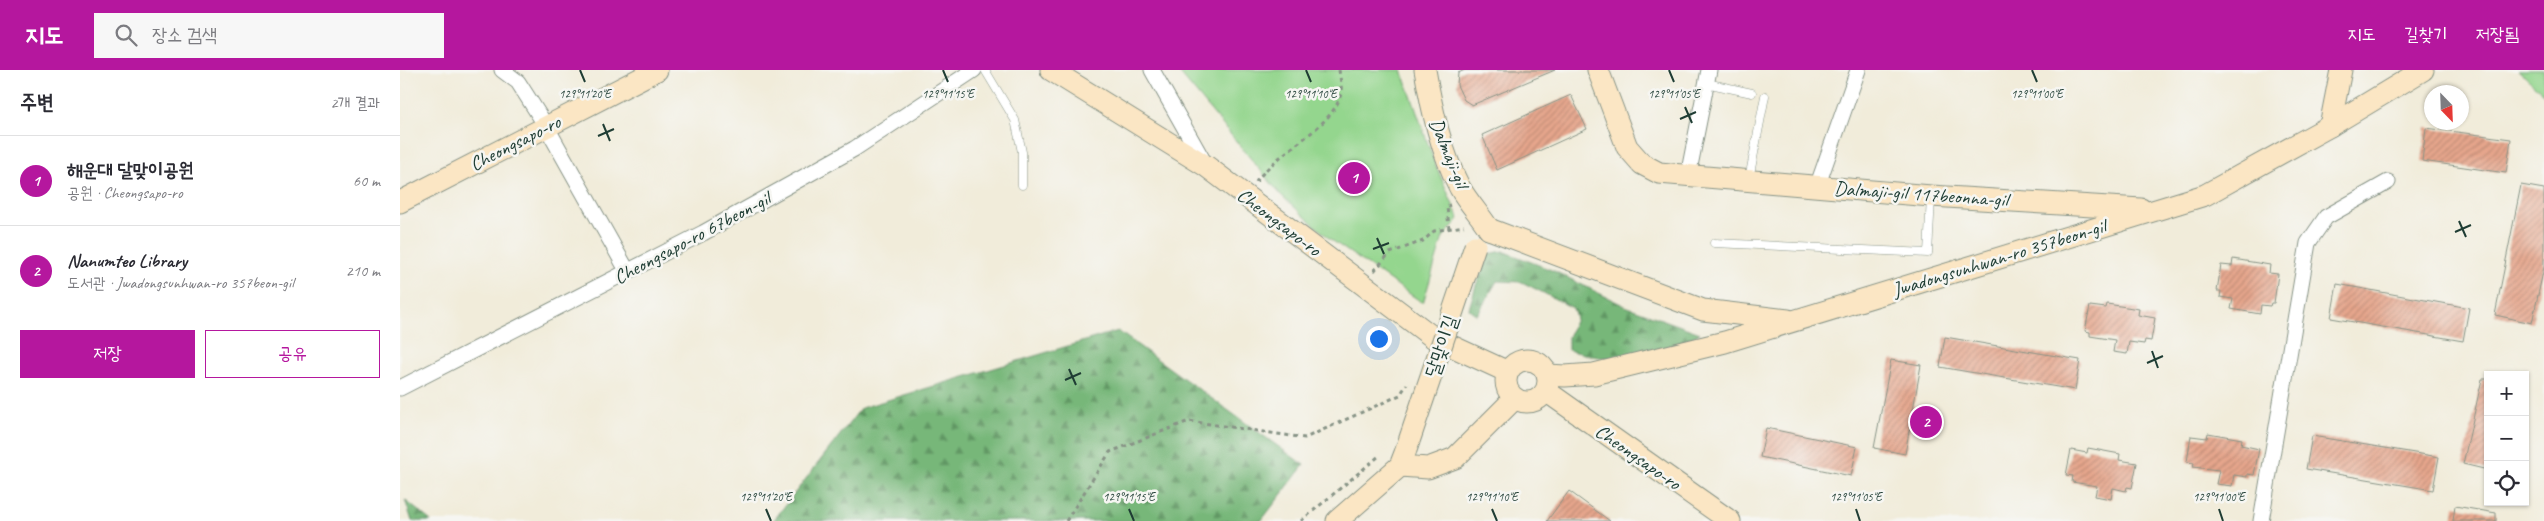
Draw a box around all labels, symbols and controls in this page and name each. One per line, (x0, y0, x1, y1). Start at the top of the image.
search box (94, 13, 444, 58)
text: 지도 (25, 20, 64, 50)
icon: search (112, 21, 140, 49)
text: 장소 검색 (152, 23, 217, 47)
text: 지도 (2347, 23, 2376, 45)
text: 길찾기 (2404, 23, 2448, 45)
text: 저장됨 (2476, 23, 2519, 45)
north arrow (2424, 85, 2469, 130)
text: 129°11'20"E (559, 86, 613, 102)
text: 129°11'15"E (922, 86, 976, 102)
text: 129°11'10"E (1285, 86, 1339, 102)
text: 129°11'05"E (1648, 86, 1702, 102)
text: 129°11'00"E (2011, 86, 2065, 102)
text: 주변 (20, 89, 54, 115)
text: 2개 결과 (330, 93, 380, 113)
street label: Cheongsapo-ro (465, 109, 566, 177)
street label: Dalmaji-gil (1424, 115, 1476, 195)
text: 해운대 달맞이공원 (67, 158, 194, 182)
pin: 1 (1338, 159, 1370, 197)
text: 1 (32, 171, 40, 191)
text: 60 m (353, 171, 380, 191)
street label: Dalmaji-gil 117beonna-gil (1833, 175, 2012, 213)
street label: Cheongsapo-ro (1232, 182, 1327, 262)
text: 공원 · Cheongsapo-ro (67, 183, 183, 203)
street label: Cheongsapo-ro 67beon-gil (609, 184, 778, 290)
street label: Jwadongsunhwan-ro 357beon-gil (1888, 213, 2112, 303)
text: Nanumteo Library (67, 249, 187, 273)
text: 2 (32, 261, 40, 281)
text: 210 m (346, 261, 380, 281)
text: 도서관 · Jwadongsunhwan-ro 357beon-gil (67, 273, 294, 293)
street label: 달맞이길 (1419, 311, 1463, 381)
your location (1366, 326, 1392, 352)
button: 저장 (20, 330, 195, 378)
button: 공유 (205, 330, 380, 378)
map controls (2484, 371, 2529, 506)
button: + (2484, 371, 2529, 416)
pin: 2 (1910, 403, 1942, 441)
button: − (2484, 416, 2529, 461)
street label: Cheongsapo-ro (1590, 418, 1686, 496)
button: locate (2484, 461, 2529, 506)
text: 129°11'20"E (740, 489, 794, 505)
text: 129°11'15"E (1103, 489, 1157, 505)
text: 129°11'10"E (1466, 489, 1520, 505)
text: 129°11'05"E (1830, 489, 1884, 505)
text: 129°11'00"E (2193, 489, 2247, 505)

